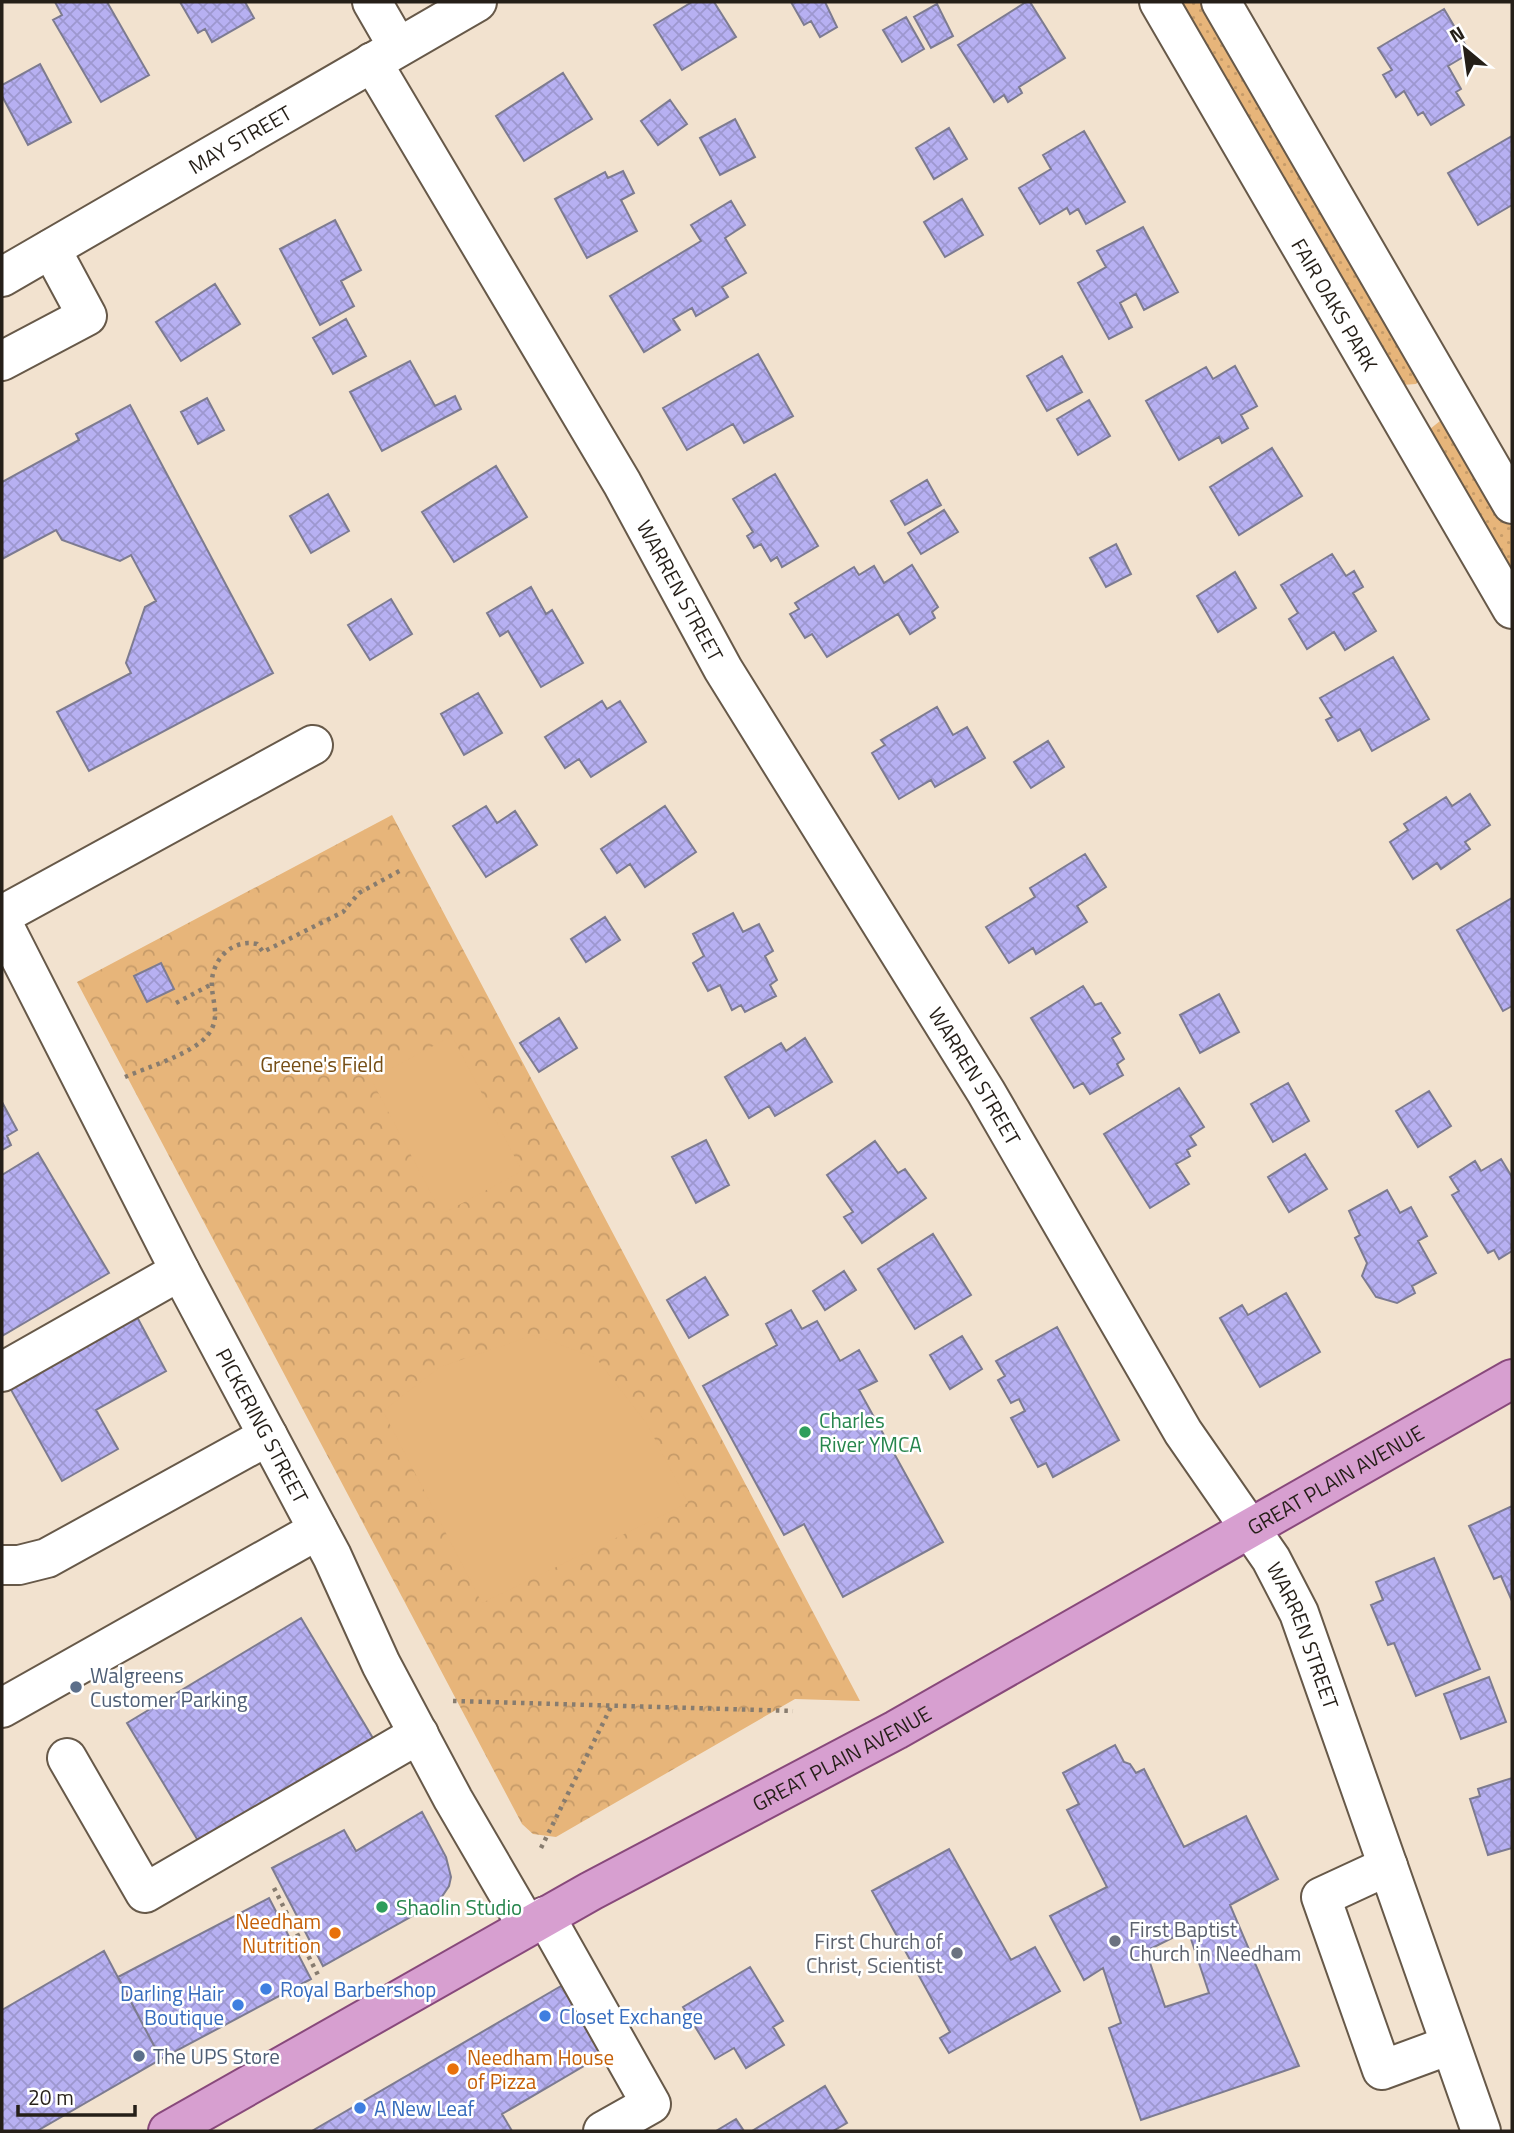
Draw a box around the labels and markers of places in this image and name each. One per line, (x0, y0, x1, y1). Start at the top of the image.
place label: Charles River YMCA (819, 1404, 922, 1460)
marker: Charles River YMCA (797, 1424, 813, 1440)
place label: Walgreens Customer Parking (90, 1659, 248, 1715)
marker: Walgreens Customer Parking (68, 1679, 84, 1695)
place label: Shaolin Studio (396, 1891, 522, 1923)
marker: Shaolin Studio (374, 1899, 390, 1915)
place label: Needham Nutrition (235, 1905, 321, 1961)
place label: First Baptist Church in Needham (1129, 1913, 1301, 1969)
marker: Needham Nutrition (327, 1925, 343, 1941)
place label: First Church of Christ, Scientist (806, 1925, 944, 1981)
marker: First Baptist Church in Needham (1107, 1933, 1123, 1949)
marker: First Church of Christ, Scientist (949, 1945, 965, 1961)
place label: Royal Barbershop (280, 1973, 436, 2005)
place label: Darling Hair Boutique (120, 1977, 224, 2033)
marker: Royal Barbershop (258, 1981, 274, 1997)
marker: Darling Hair Boutique (230, 1997, 246, 2013)
place label: Closet Exchange (559, 2000, 703, 2032)
marker: Closet Exchange (537, 2008, 553, 2024)
place label: The UPS Store (153, 2040, 280, 2072)
place label: Needham House of Pizza (467, 2041, 614, 2097)
marker: The UPS Store (131, 2048, 147, 2064)
marker: Needham House of Pizza (445, 2061, 461, 2077)
place label: A New Leaf (374, 2092, 474, 2124)
marker: A New Leaf (352, 2100, 368, 2116)

